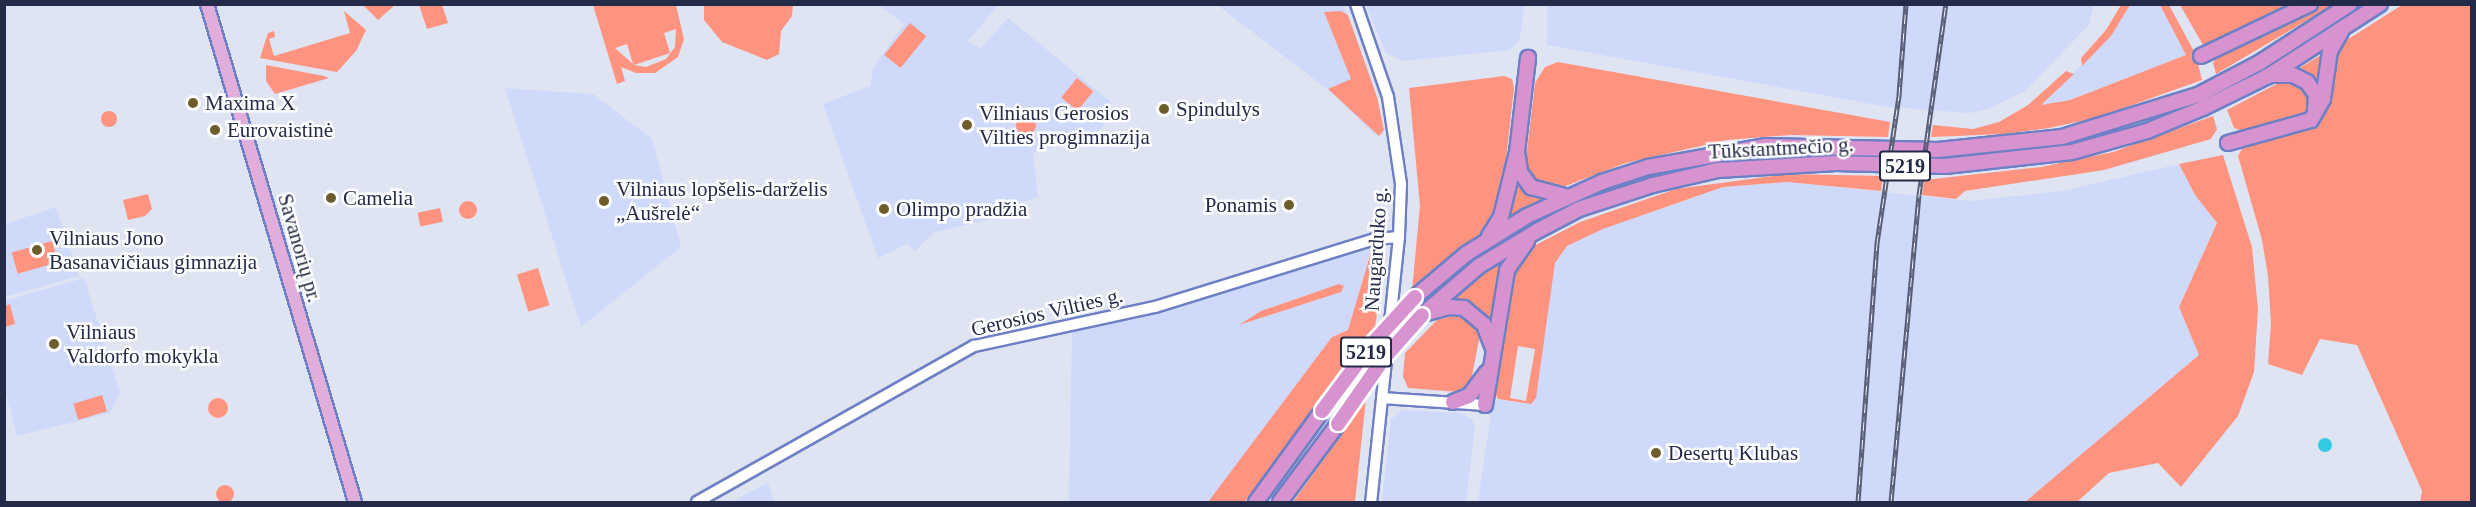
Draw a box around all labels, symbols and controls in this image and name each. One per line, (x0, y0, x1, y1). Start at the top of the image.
place label: Maxima X (205, 90, 295, 116)
marker: Maxima X (186, 96, 200, 110)
place label: Spindulys (1176, 96, 1260, 122)
place label: Vilniaus Gerosios Vilties progimnazija (979, 100, 1150, 150)
marker: Spindulys (1157, 102, 1171, 116)
place label: Eurovaistinė (227, 117, 333, 143)
marker: Vilniaus Gerosios Vilties progimnazija (960, 118, 974, 132)
marker: Eurovaistinė (208, 123, 222, 137)
street label: Tūkstantmečio g. (1708, 132, 1854, 164)
road number: 5219 (1878, 149, 1932, 183)
place label: Vilniaus lopšelis-darželis „Aušrelė“ (616, 176, 828, 226)
place label: Camelia (343, 185, 413, 211)
street label: Naugarduko g. (1359, 186, 1393, 312)
street label: Savanorių pr. (272, 191, 328, 305)
marker: Camelia (324, 191, 338, 205)
place label: Ponamis (1205, 192, 1277, 218)
marker: Vilniaus lopšelis-darželis „Aušrelė“ (597, 194, 611, 208)
place label: Olimpo pradžia (896, 196, 1027, 222)
marker: Ponamis (1282, 198, 1296, 212)
marker: Olimpo pradžia (877, 202, 891, 216)
place label: Vilniaus Jono Basanavičiaus gimnazija (49, 225, 257, 275)
marker: Vilniaus Jono Basanavičiaus gimnazija (30, 243, 44, 257)
street label: Gerosios Vilties g. (968, 282, 1126, 342)
place label: Vilniaus Valdorfo mokykla (66, 319, 218, 369)
road number: 5219 (1339, 335, 1393, 369)
marker: Vilniaus Valdorfo mokykla (47, 337, 61, 351)
place label: Desertų Klubas (1668, 440, 1798, 466)
marker: Desertų Klubas (1649, 446, 1663, 460)

